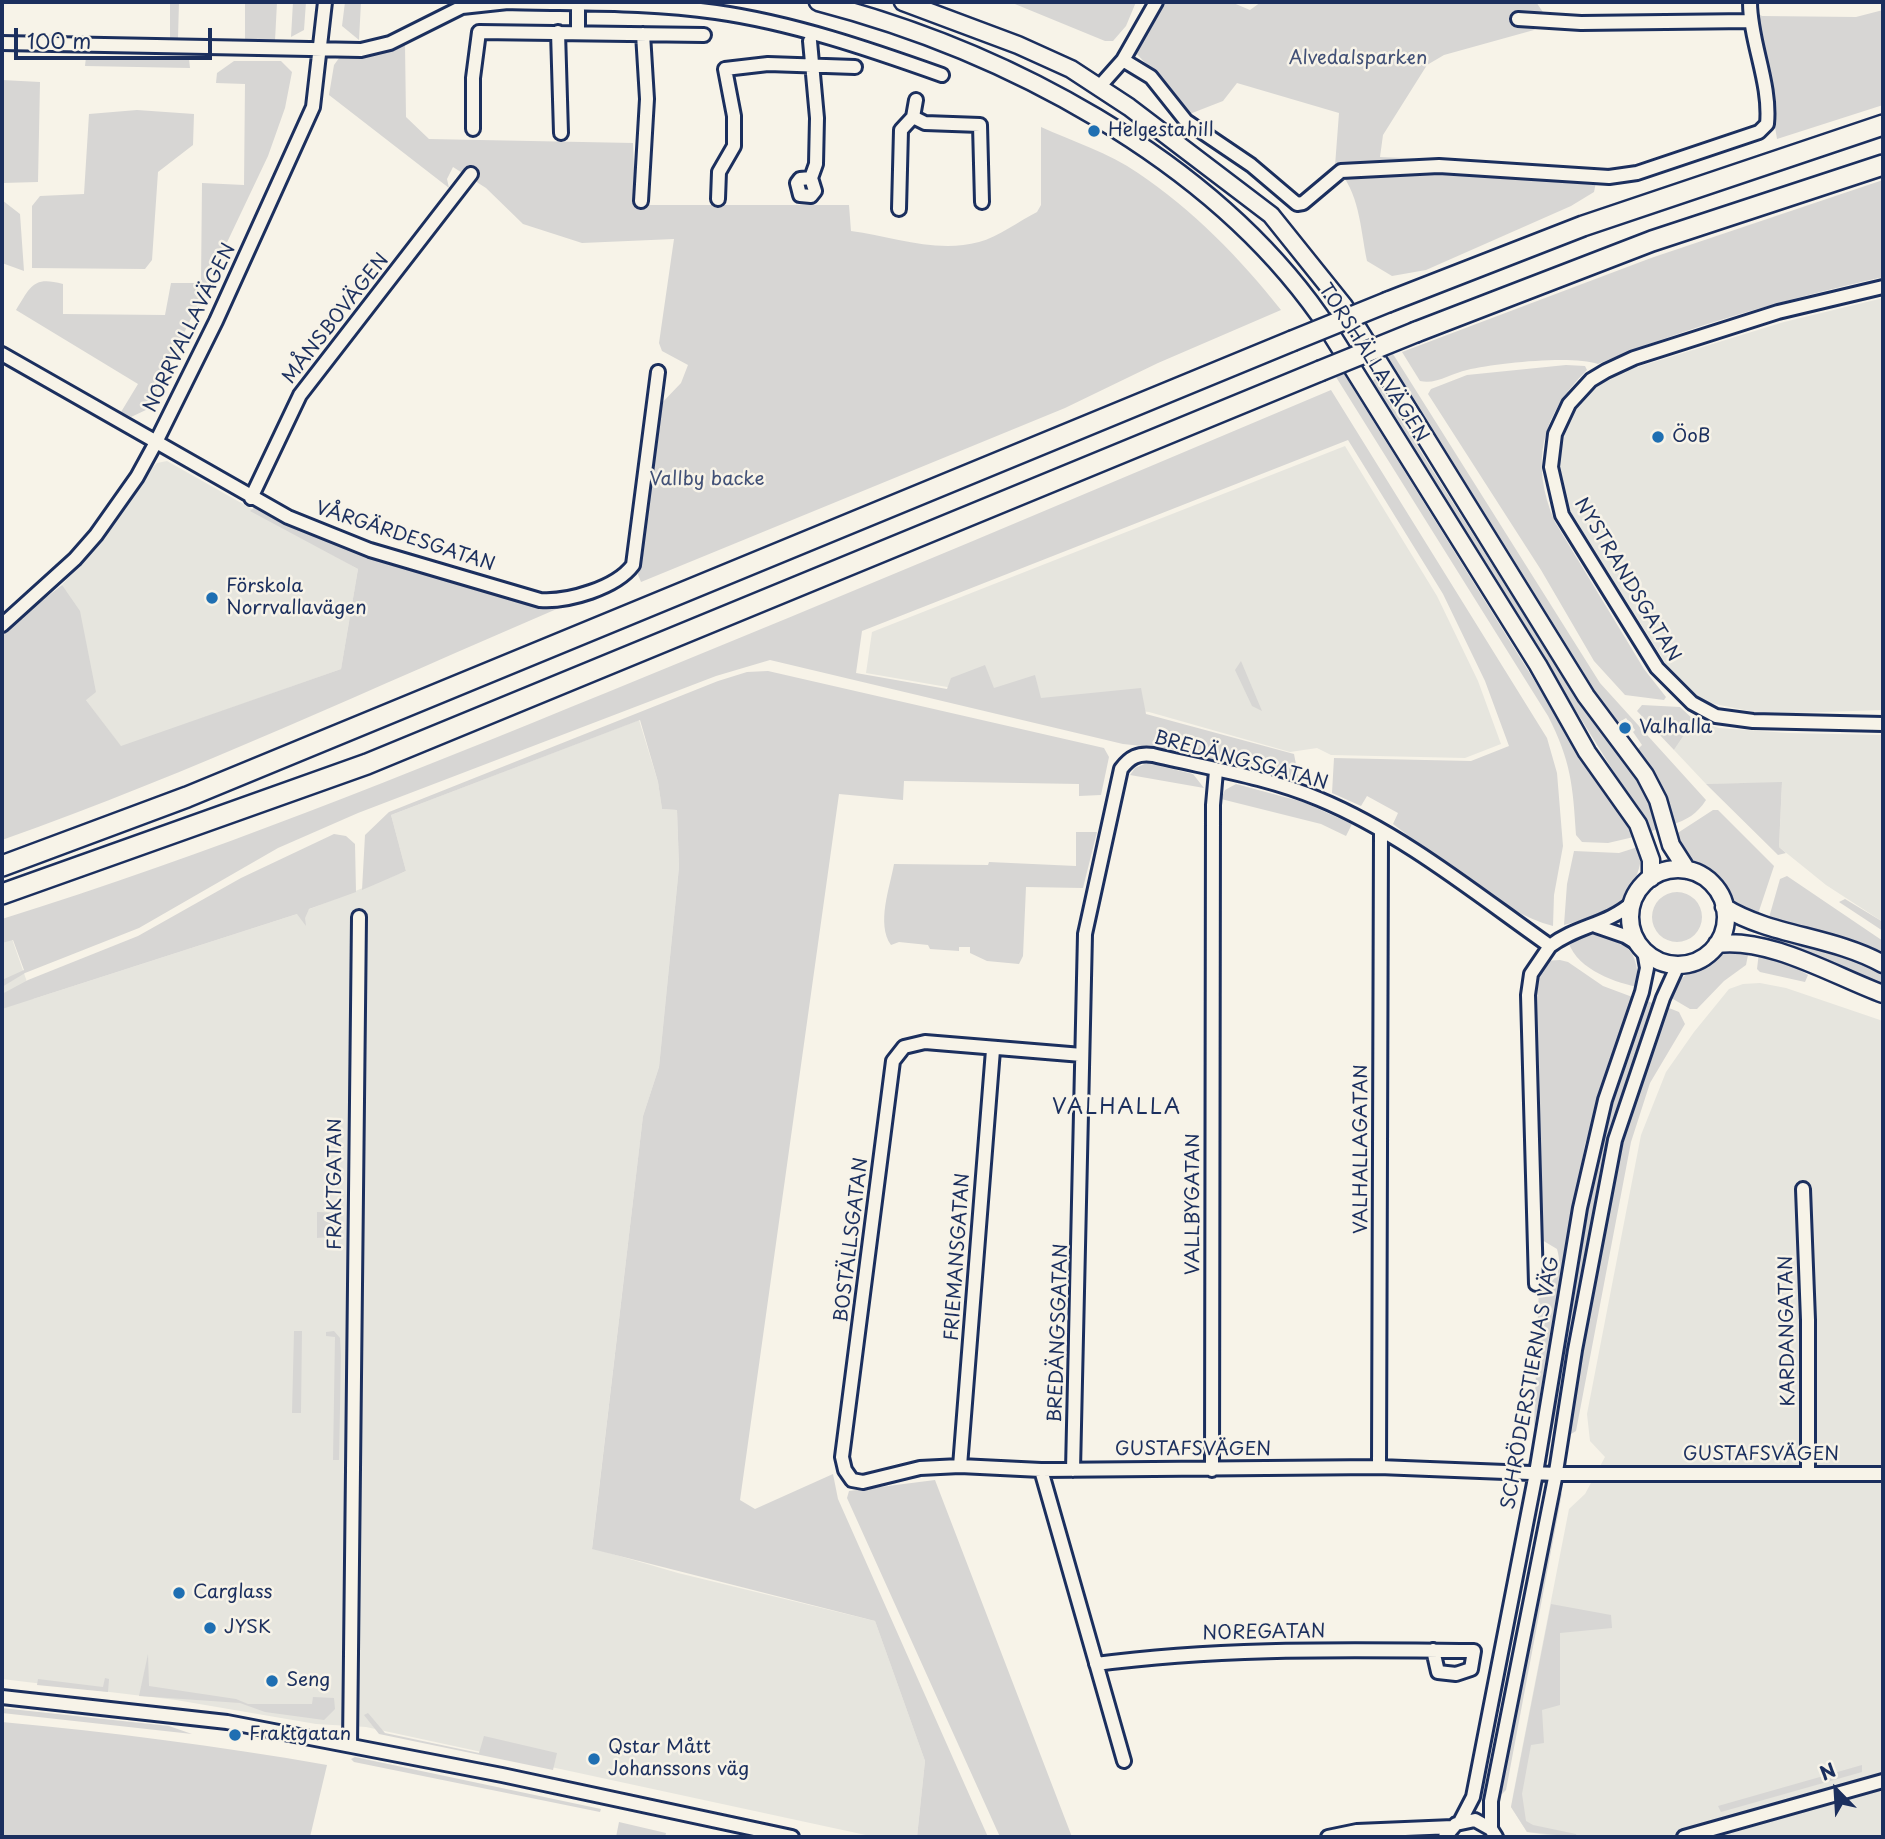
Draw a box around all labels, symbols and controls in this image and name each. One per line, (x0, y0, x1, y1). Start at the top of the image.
scale bar (18, 14, 215, 58)
text: 100 m (27, 24, 91, 56)
park label: Alvedalsparken (1289, 48, 1427, 70)
place label: Helgestahill (1108, 120, 1214, 142)
marker: Helgestahill (1086, 123, 1102, 139)
street label: NORRVALLAVÄGEN (139, 240, 241, 416)
street label: MÅNSBOVÄGEN (278, 249, 394, 389)
street label: TORSHÄLLAVÄGEN (1313, 279, 1433, 447)
place label: ÖoB (1672, 426, 1710, 448)
marker: ÖoB (1650, 429, 1666, 445)
park label: Vallby backe (649, 469, 765, 491)
street label: NYSTRANDSGATAN (1569, 494, 1685, 666)
street label: VÅRGÄRDESGATAN (313, 497, 497, 577)
place label: Förskola Norrvallavägen (226, 576, 367, 620)
marker: Förskola Norrvallavägen (204, 590, 220, 606)
place label: Valhalla (1639, 717, 1712, 739)
marker: Valhalla (1617, 720, 1633, 736)
street label: BREDÄNGSGATAN (1152, 727, 1330, 795)
street label: VALHALLAGATAN (1351, 1064, 1373, 1234)
district label: VALHALLA (1054, 1095, 1180, 1121)
street label: FRAKTGATAN (325, 1118, 347, 1250)
street label: VALLBYGATAN (1183, 1133, 1205, 1275)
street label: BOSTÄLLSGATAN (831, 1156, 873, 1324)
street label: FRIEMANSGATAN (941, 1172, 975, 1342)
street label: BREDÄNGSGATAN (1044, 1243, 1074, 1423)
street label: SCHRÖDERSTIERNAS VÄG (1497, 1255, 1565, 1511)
street label: KARDANGATAN (1775, 1255, 1801, 1407)
street label: GUSTAFSVÄGEN (1115, 1439, 1271, 1461)
street label: GUSTAFSVÄGEN (1683, 1444, 1839, 1466)
place label: Carglass (193, 1582, 273, 1604)
marker: Carglass (171, 1585, 187, 1601)
place label: JYSK (224, 1617, 271, 1639)
marker: JYSK (202, 1620, 218, 1636)
street label: NOREGATAN (1202, 1621, 1326, 1645)
place label: Seng (286, 1670, 330, 1692)
marker: Seng (264, 1673, 280, 1689)
place label: Fraktgatan (249, 1724, 351, 1746)
marker: Fraktgatan (227, 1727, 243, 1743)
place label: Qstar Mått Johanssons väg (608, 1737, 749, 1781)
marker: Qstar Mått Johanssons väg (586, 1751, 602, 1767)
north arrow (1801, 1755, 1871, 1825)
text: N (1815, 1755, 1840, 1787)

